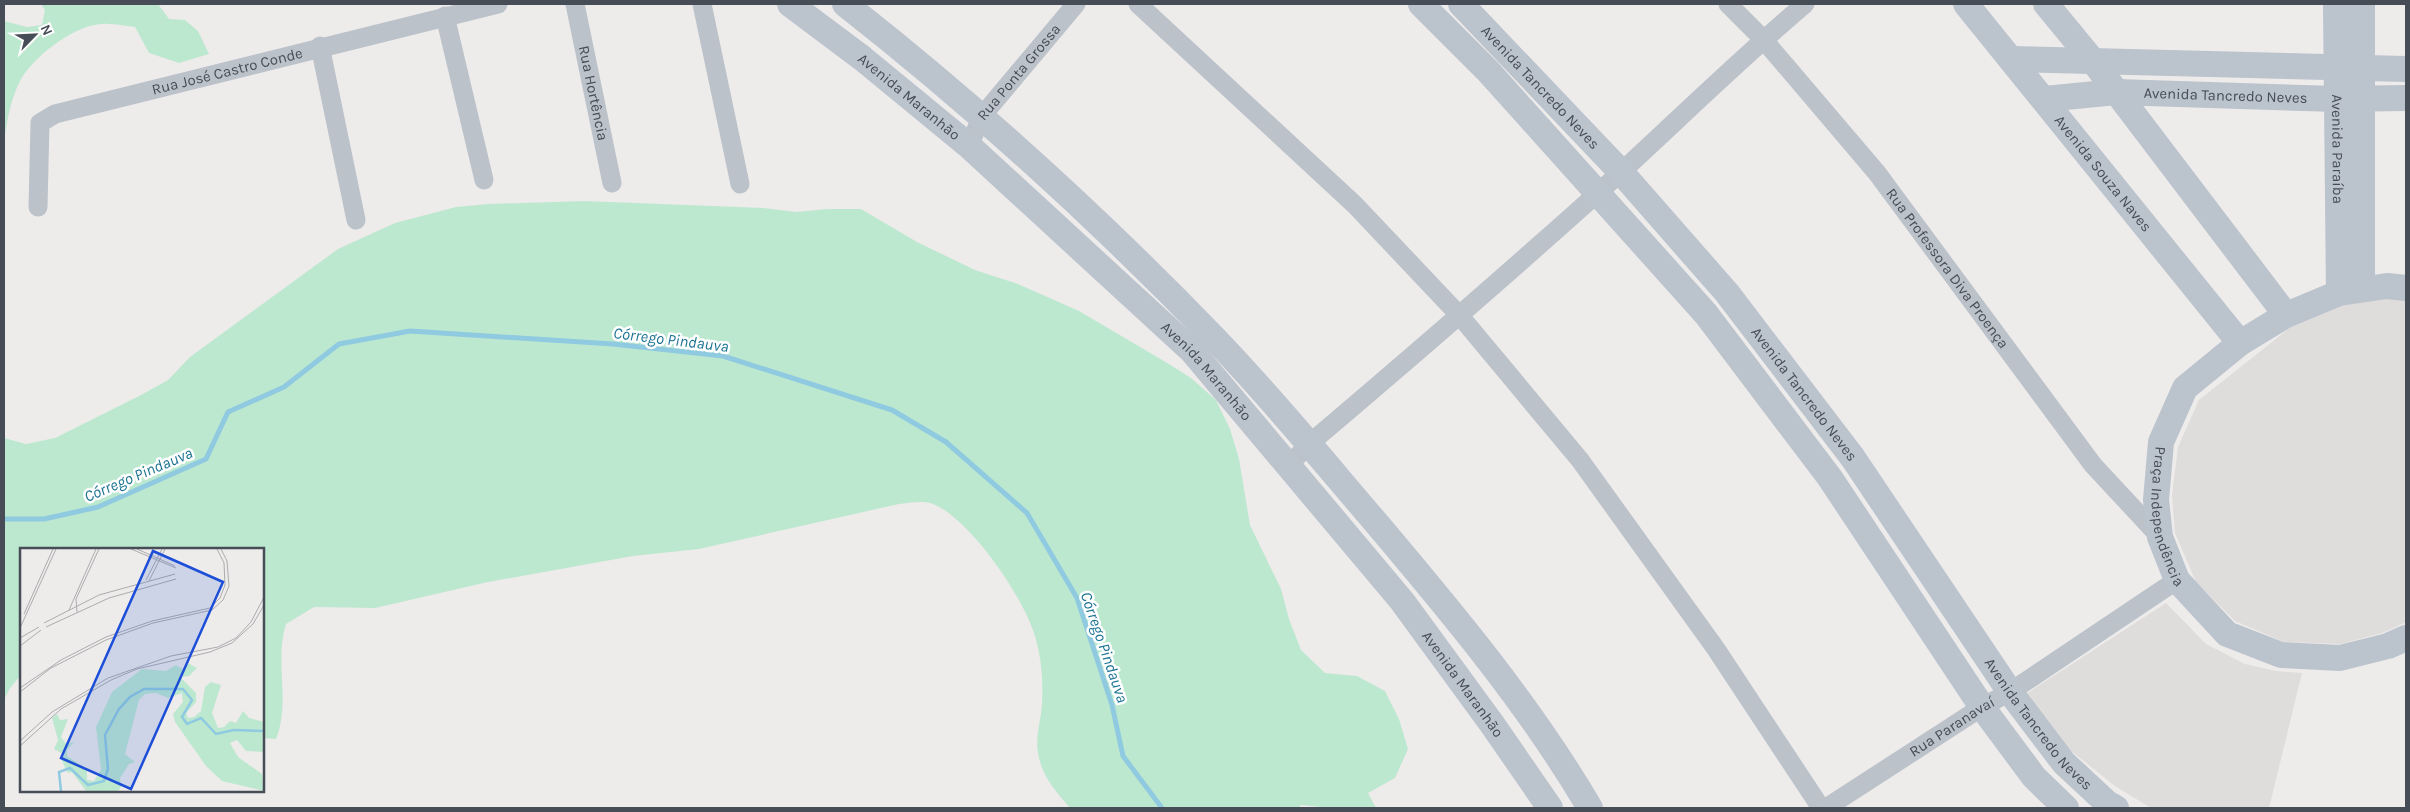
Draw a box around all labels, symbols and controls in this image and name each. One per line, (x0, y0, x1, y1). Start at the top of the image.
north arrow (10, 10, 60, 60)
street label: Rua Ponta Grossa (973, 20, 1064, 124)
text: N (37, 22, 56, 38)
street label: Avenida Tancredo Neves (1477, 22, 1603, 153)
street label: Rua José Castro Conde (150, 44, 305, 99)
street label: Rua Hortência (575, 44, 612, 142)
street label: Avenida Maranhão (854, 49, 964, 144)
street label: Avenida Tancredo Neves (2143, 84, 2308, 107)
street label: Avenida Paraíba (2328, 94, 2347, 204)
street label: Avenida Souza Naves (2051, 112, 2156, 236)
street label: Rua Professora Diva Proença (1882, 185, 2013, 352)
street label: Avenida Maranhão (1157, 318, 1256, 424)
water label: Córrego Pindauva (612, 323, 730, 356)
street label: Avenida Tancredo Neves (1747, 323, 1861, 465)
water label: Córrego Pindauva (81, 443, 195, 506)
street label: Praça Independência (2147, 446, 2188, 590)
inset map (20, 548, 264, 792)
water label: Córrego Pindauva (1077, 589, 1132, 705)
street label: Avenida Maranhão (1418, 628, 1507, 741)
street label: Avenida Tancredo Neves (1981, 654, 2096, 794)
street label: Rua Paranavaí (1906, 693, 1998, 761)

